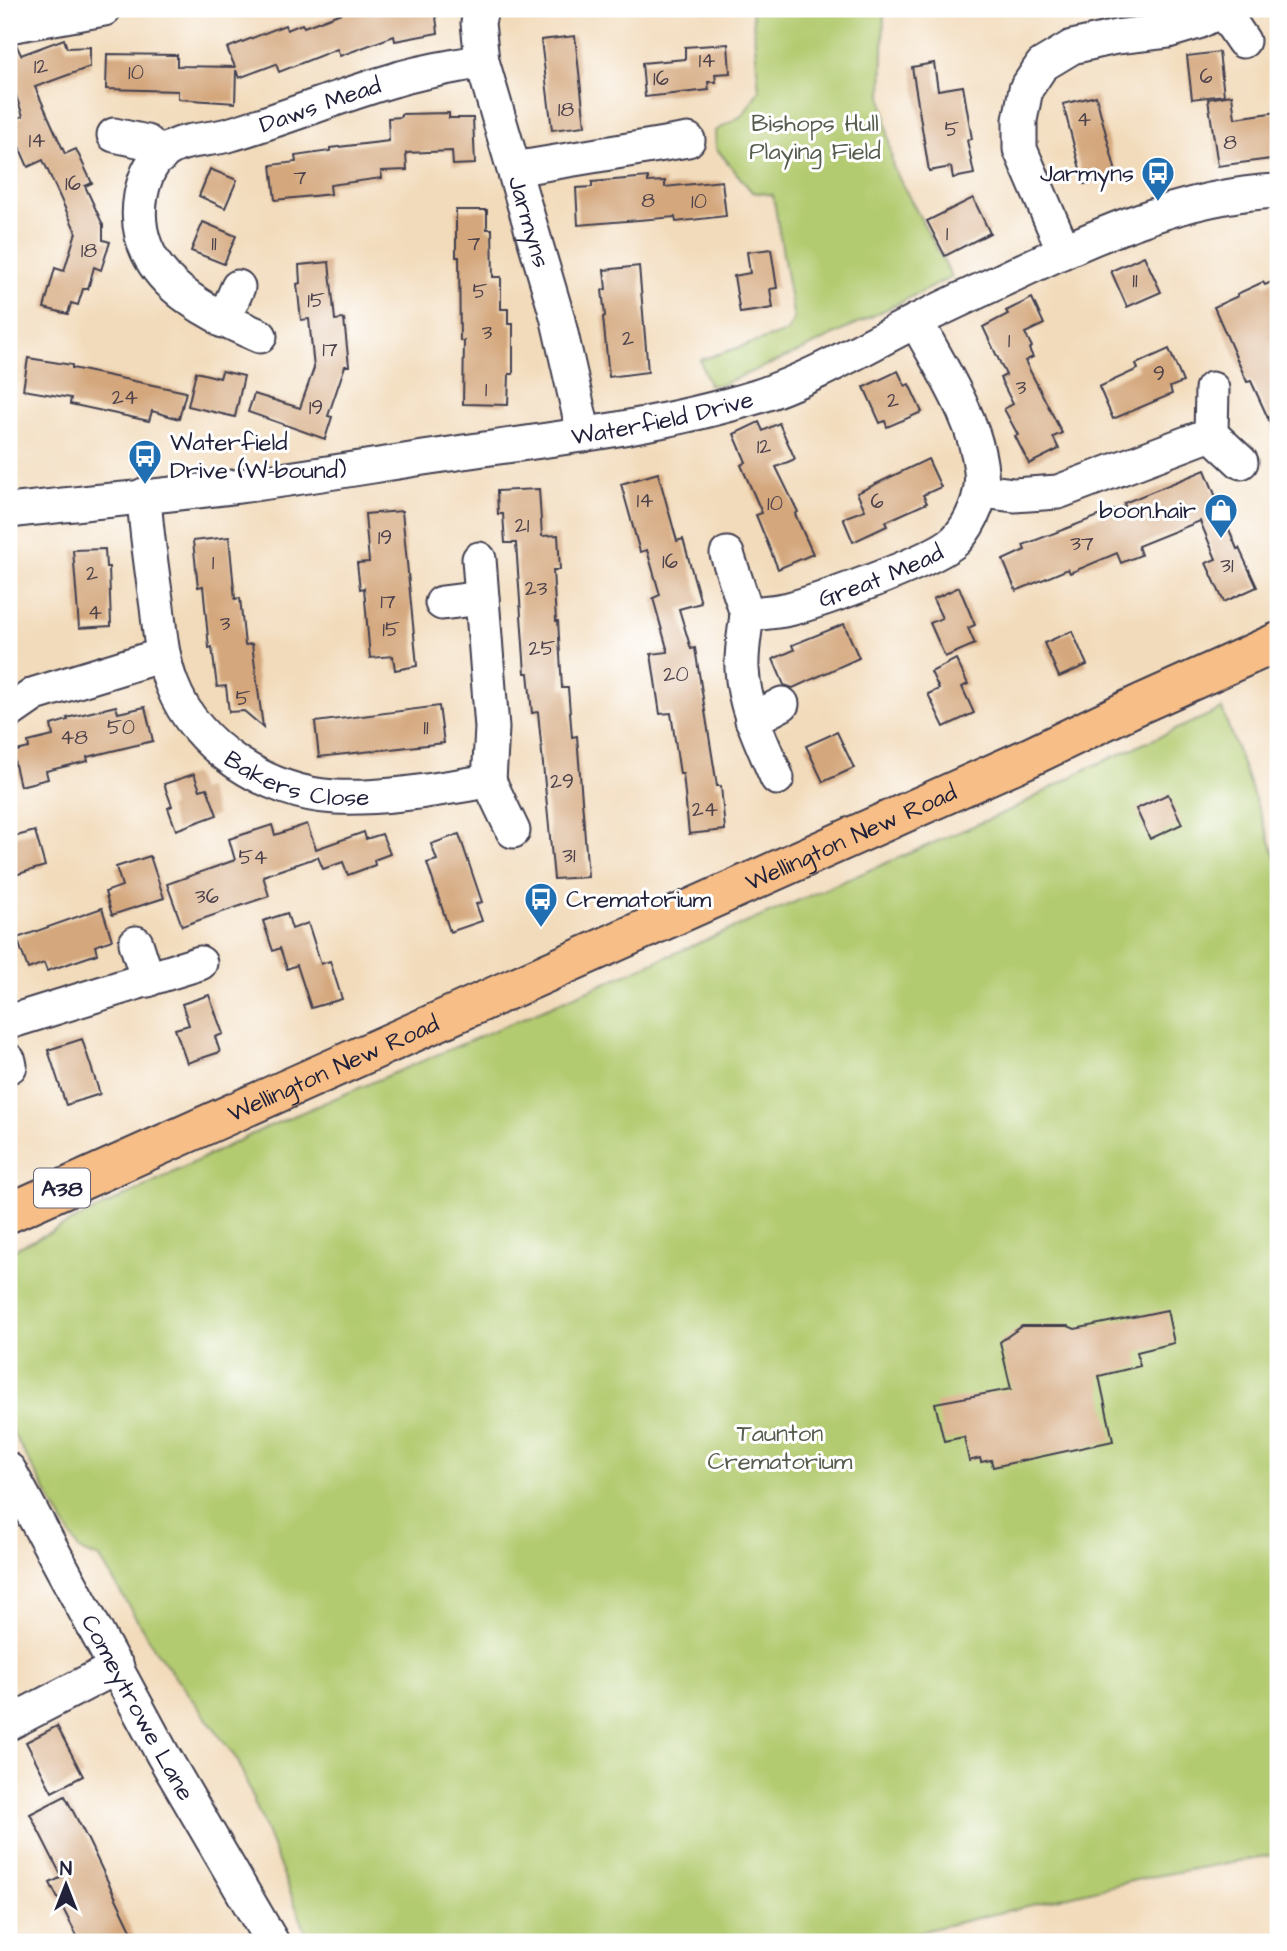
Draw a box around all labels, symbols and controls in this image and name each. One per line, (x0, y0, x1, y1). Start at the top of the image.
house number: 14 (699, 46, 715, 75)
house number: 12 (34, 52, 48, 81)
house number: 10 (128, 58, 144, 87)
house number: 6 (1199, 62, 1213, 91)
house number: 16 (653, 64, 669, 93)
street label: Daws Mead (255, 69, 385, 142)
house number: 18 (558, 95, 575, 124)
house number: 4 (1077, 105, 1091, 134)
park label: Bishops Hull Playing Field (749, 107, 881, 170)
house number: 5 (945, 115, 960, 144)
house number: 14 (29, 126, 45, 155)
house number: 8 (1223, 128, 1237, 157)
bus stop icon: Jarmyns (1139, 154, 1177, 203)
place label: Jarmyns (1040, 157, 1134, 192)
house number: 7 (294, 163, 307, 192)
house number: 16 (65, 169, 81, 198)
street label: Jarmyns (499, 172, 558, 272)
house number: 8 (641, 186, 655, 215)
house number: 10 (691, 187, 707, 216)
house number: 1 (946, 219, 949, 248)
house number: 11 (211, 229, 217, 258)
house number: 7 (468, 229, 481, 258)
house number: 18 (81, 236, 98, 265)
house number: 11 (1132, 266, 1138, 295)
house number: 5 (473, 277, 488, 306)
house number: 15 (307, 286, 325, 315)
house number: 3 (482, 318, 493, 347)
house number: 2 (622, 324, 634, 353)
house number: 1 (1008, 326, 1011, 355)
house number: 17 (322, 335, 338, 364)
house number: 9 (1153, 359, 1165, 388)
house number: 3 (1016, 373, 1027, 402)
house number: 1 (485, 375, 488, 404)
house number: 24 (112, 383, 138, 412)
street label: Waterfield Drive (569, 383, 757, 454)
house number: 2 (887, 386, 899, 415)
house number: 19 (309, 393, 323, 422)
place label: Waterfield Drive (W-bound) (170, 426, 347, 488)
house number: 12 (757, 432, 771, 461)
bus stop icon: Waterfield Drive (W-bound) (126, 437, 164, 486)
house number: 14 (637, 486, 653, 515)
house number: 6 (870, 487, 884, 516)
house number: 10 (767, 489, 783, 518)
shop icon: boon.hair (1202, 491, 1240, 540)
place label: boon.hair (1099, 494, 1196, 528)
house number: 21 (515, 511, 530, 540)
house number: 19 (378, 523, 392, 552)
house number: 37 (1070, 529, 1094, 558)
street label: Great Mead (814, 536, 950, 617)
house number: 16 (662, 547, 678, 576)
house number: 1 (212, 548, 215, 577)
house number: 31 (1220, 551, 1234, 580)
house number: 2 (86, 559, 98, 588)
house number: 23 (525, 574, 548, 603)
house number: 17 (380, 587, 396, 616)
house number: 4 (88, 598, 102, 627)
house number: 3 (220, 609, 231, 638)
house number: 15 (382, 615, 400, 644)
house number: 25 (529, 634, 556, 663)
house number: 20 (663, 660, 689, 689)
house number: 5 (236, 684, 251, 713)
house number: 50 (107, 713, 135, 742)
house number: 11 (423, 713, 429, 742)
house number: 48 (60, 723, 88, 752)
street label: Bakers Close (217, 743, 370, 815)
house number: 29 (550, 767, 574, 796)
street label: Wellington New Road (740, 776, 962, 900)
house number: 24 (692, 795, 718, 824)
house number: 31 (562, 841, 576, 870)
house number: 54 (238, 843, 268, 872)
bus stop icon: Crematorium (522, 880, 560, 929)
house number: 36 (195, 882, 219, 911)
place label: Crematorium (566, 883, 711, 917)
street label: Wellington New Road (222, 1007, 445, 1131)
road number: A38 (34, 1168, 90, 1208)
park label: Taunton Crematorium (707, 1417, 853, 1479)
street label: Comeytrowe Lane (72, 1609, 202, 1807)
north arrow (32, 1850, 102, 1920)
text: N (60, 1856, 72, 1883)

